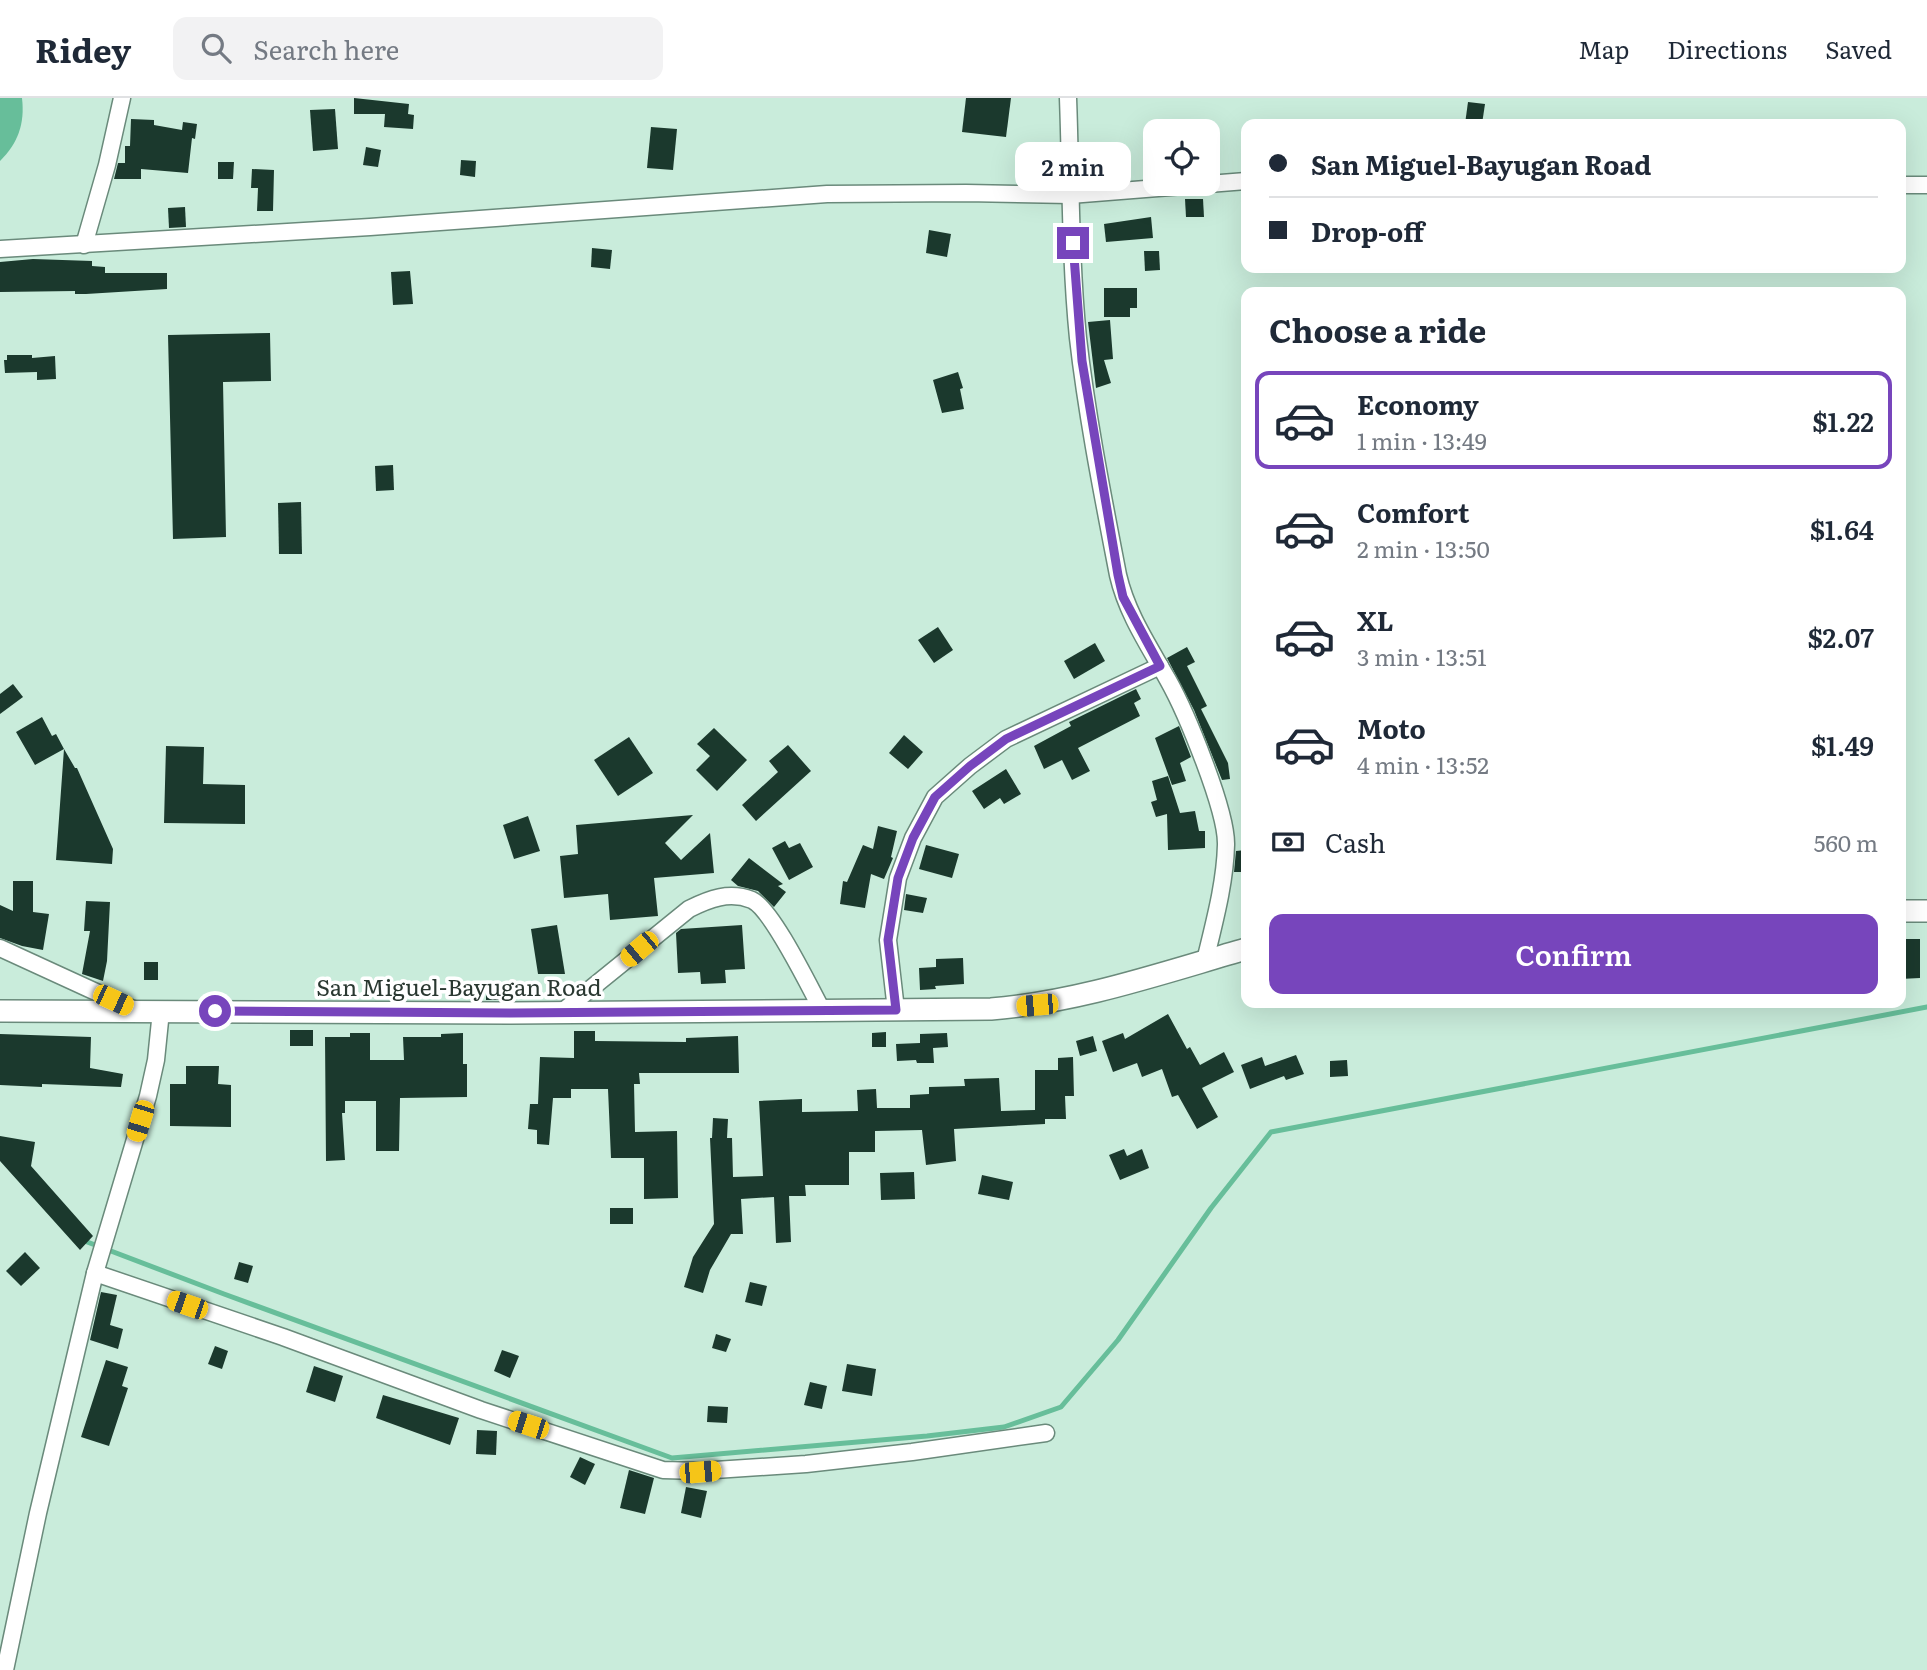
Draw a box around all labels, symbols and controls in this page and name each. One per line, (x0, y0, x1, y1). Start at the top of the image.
search box (173, 17, 663, 80)
text: Ridey (35, 24, 131, 73)
icon: search (197, 29, 235, 67)
text: Search here (253, 29, 399, 68)
text: Map (1578, 31, 1629, 66)
text: Directions (1667, 31, 1787, 66)
text: Saved (1825, 31, 1892, 66)
map controls (1143, 119, 1220, 196)
button: locate (1143, 119, 1220, 196)
callout: 2 min (1015, 142, 1131, 190)
text: San Miguel-Bayugan Road (1311, 144, 1651, 183)
text: 2 min (1041, 149, 1105, 183)
text: Drop-off (1311, 211, 1424, 250)
route end (1057, 227, 1089, 259)
text: Choose a ride (1269, 305, 1486, 353)
text: Economy (1357, 384, 1479, 423)
icon: car (1273, 389, 1336, 452)
text: $1.22 (1812, 401, 1874, 440)
text: 1 min · 13:49 (1357, 423, 1487, 457)
text: Comfort (1357, 492, 1469, 531)
icon: car (1273, 497, 1336, 560)
text: $1.64 (1810, 509, 1874, 548)
text: 2 min · 13:50 (1357, 531, 1490, 565)
text: XL (1357, 600, 1394, 639)
icon: car (1273, 605, 1336, 668)
text: $2.07 (1807, 617, 1874, 656)
text: 3 min · 13:51 (1357, 639, 1487, 673)
text: Moto (1357, 708, 1426, 747)
icon: car (1273, 713, 1336, 776)
text: $1.49 (1811, 725, 1874, 764)
text: 4 min · 13:52 (1357, 747, 1489, 781)
text: Cash (1325, 822, 1386, 861)
icon: cash (1269, 823, 1307, 861)
text: 560 m (1814, 825, 1878, 859)
button: Confirm (1269, 914, 1878, 994)
car (617, 927, 662, 971)
street label: San Miguel-Bayugan Road (316, 969, 602, 1003)
car (90, 982, 137, 1018)
car (1016, 993, 1059, 1017)
route start (199, 995, 231, 1027)
car (124, 1098, 157, 1144)
car (164, 1288, 211, 1322)
car (505, 1409, 552, 1441)
car (679, 1460, 722, 1484)

